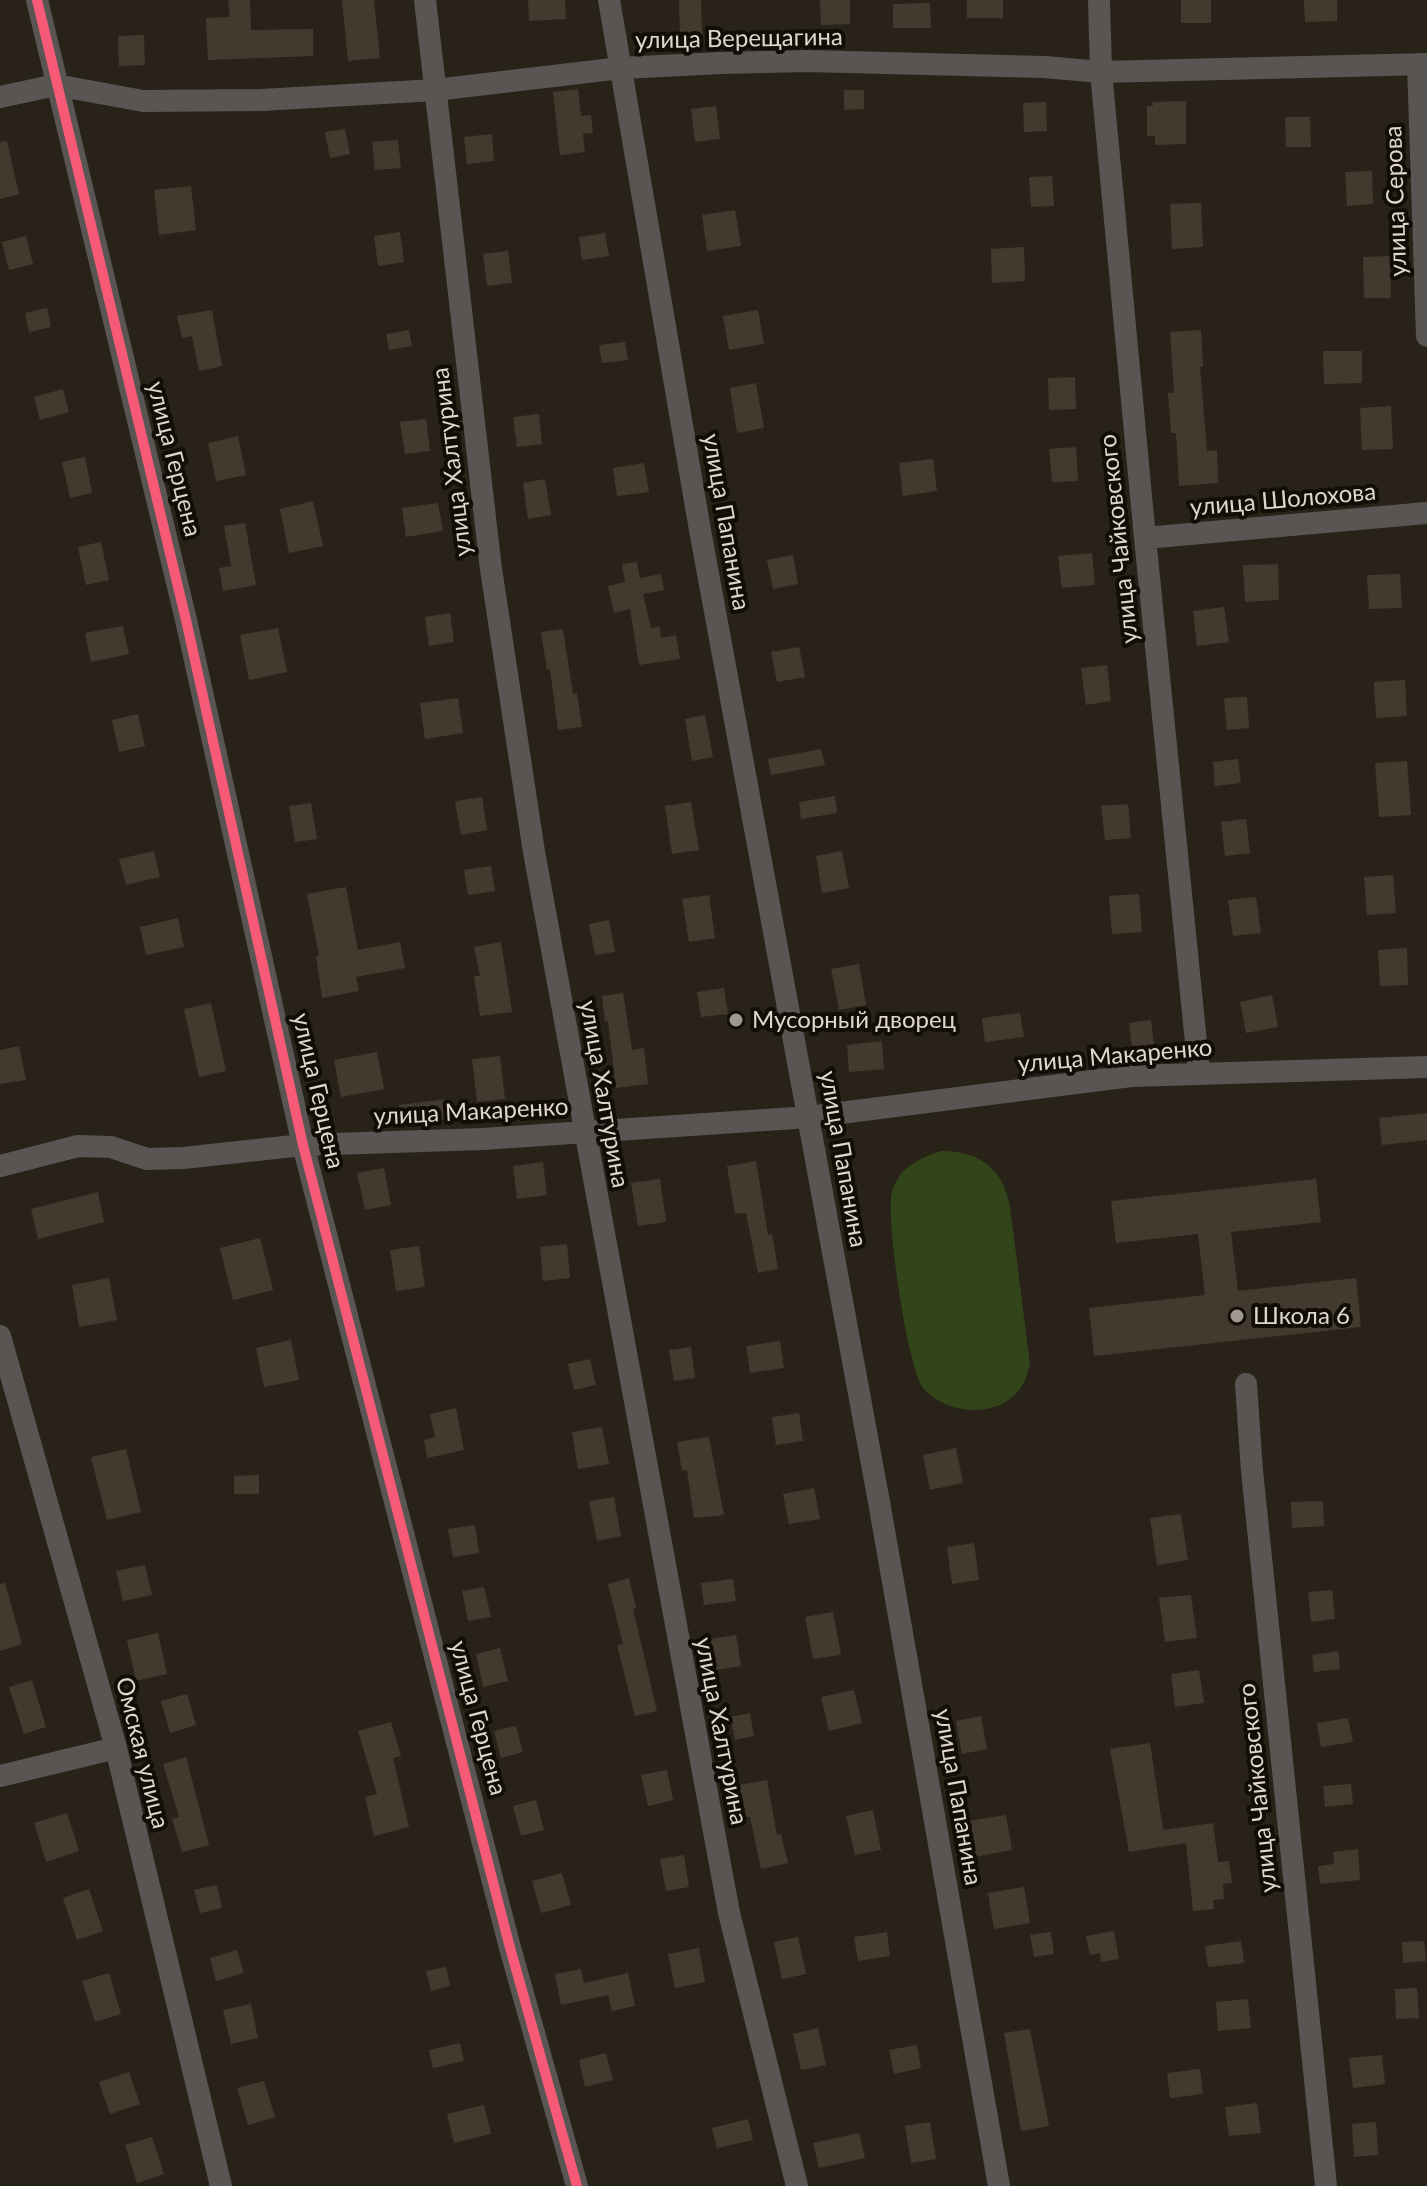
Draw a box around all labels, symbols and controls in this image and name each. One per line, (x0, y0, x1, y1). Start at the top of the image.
street label: улица Верещагина (635, 23, 843, 55)
street label: улица Серова (1379, 125, 1413, 277)
street label: улица Халтурина (426, 366, 478, 558)
street label: улица Герцена (141, 378, 207, 540)
street label: улица Папанина (696, 431, 756, 613)
street label: улица Чайковского (1094, 433, 1144, 645)
street label: улица Шолохова (1189, 478, 1377, 522)
street label: улица Халтурина (573, 998, 635, 1190)
place label: Мусорный дворец (752, 1006, 956, 1034)
street label: улица Герцена (286, 1010, 350, 1172)
marker: Мусорный дворец (727, 1011, 745, 1029)
street label: улица Макаренко (1017, 1033, 1213, 1079)
street label: улица Папанина (813, 1068, 873, 1250)
street label: улица Макаренко (373, 1093, 569, 1131)
place label: Школа 6 (1253, 1302, 1350, 1330)
marker: Школа 6 (1228, 1307, 1246, 1325)
street label: улица Халтурина (689, 1635, 753, 1827)
street label: улица Герцена (444, 1637, 512, 1799)
street label: Омская улица (109, 1674, 175, 1832)
street label: улица Чайковского (1233, 1682, 1283, 1894)
street label: улица Папанина (928, 1706, 988, 1888)

